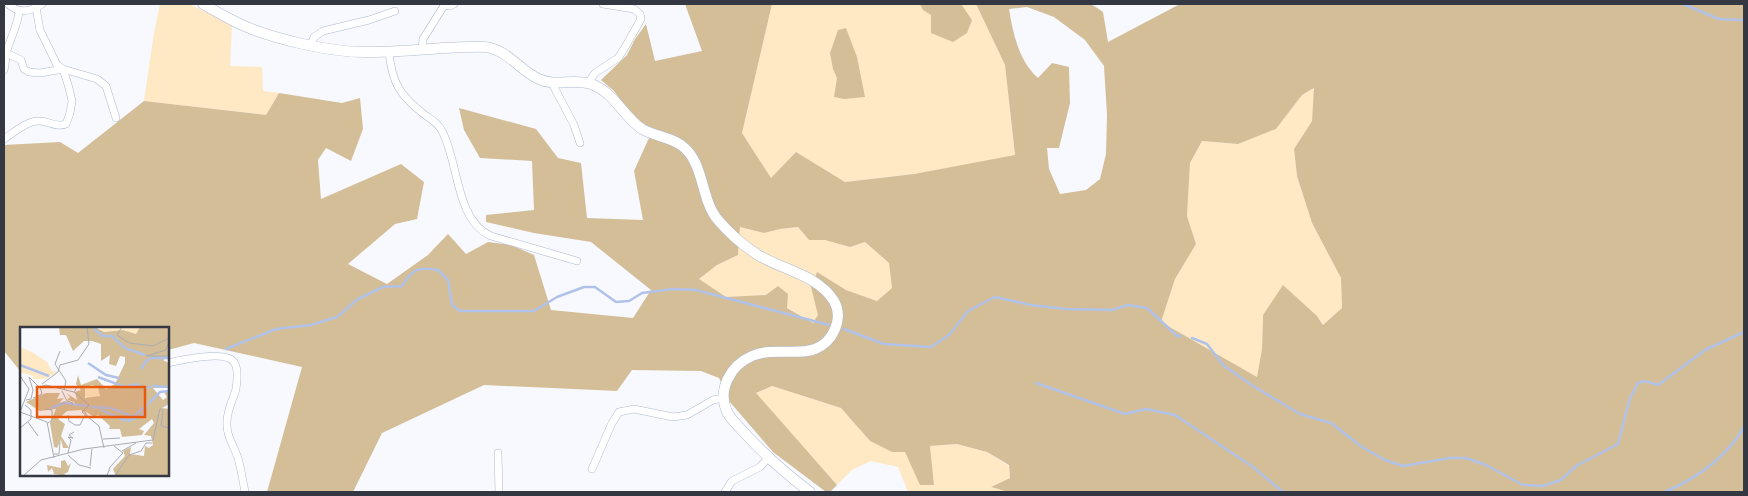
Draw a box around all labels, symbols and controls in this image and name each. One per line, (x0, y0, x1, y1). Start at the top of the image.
inset map (20, 327, 169, 476)

